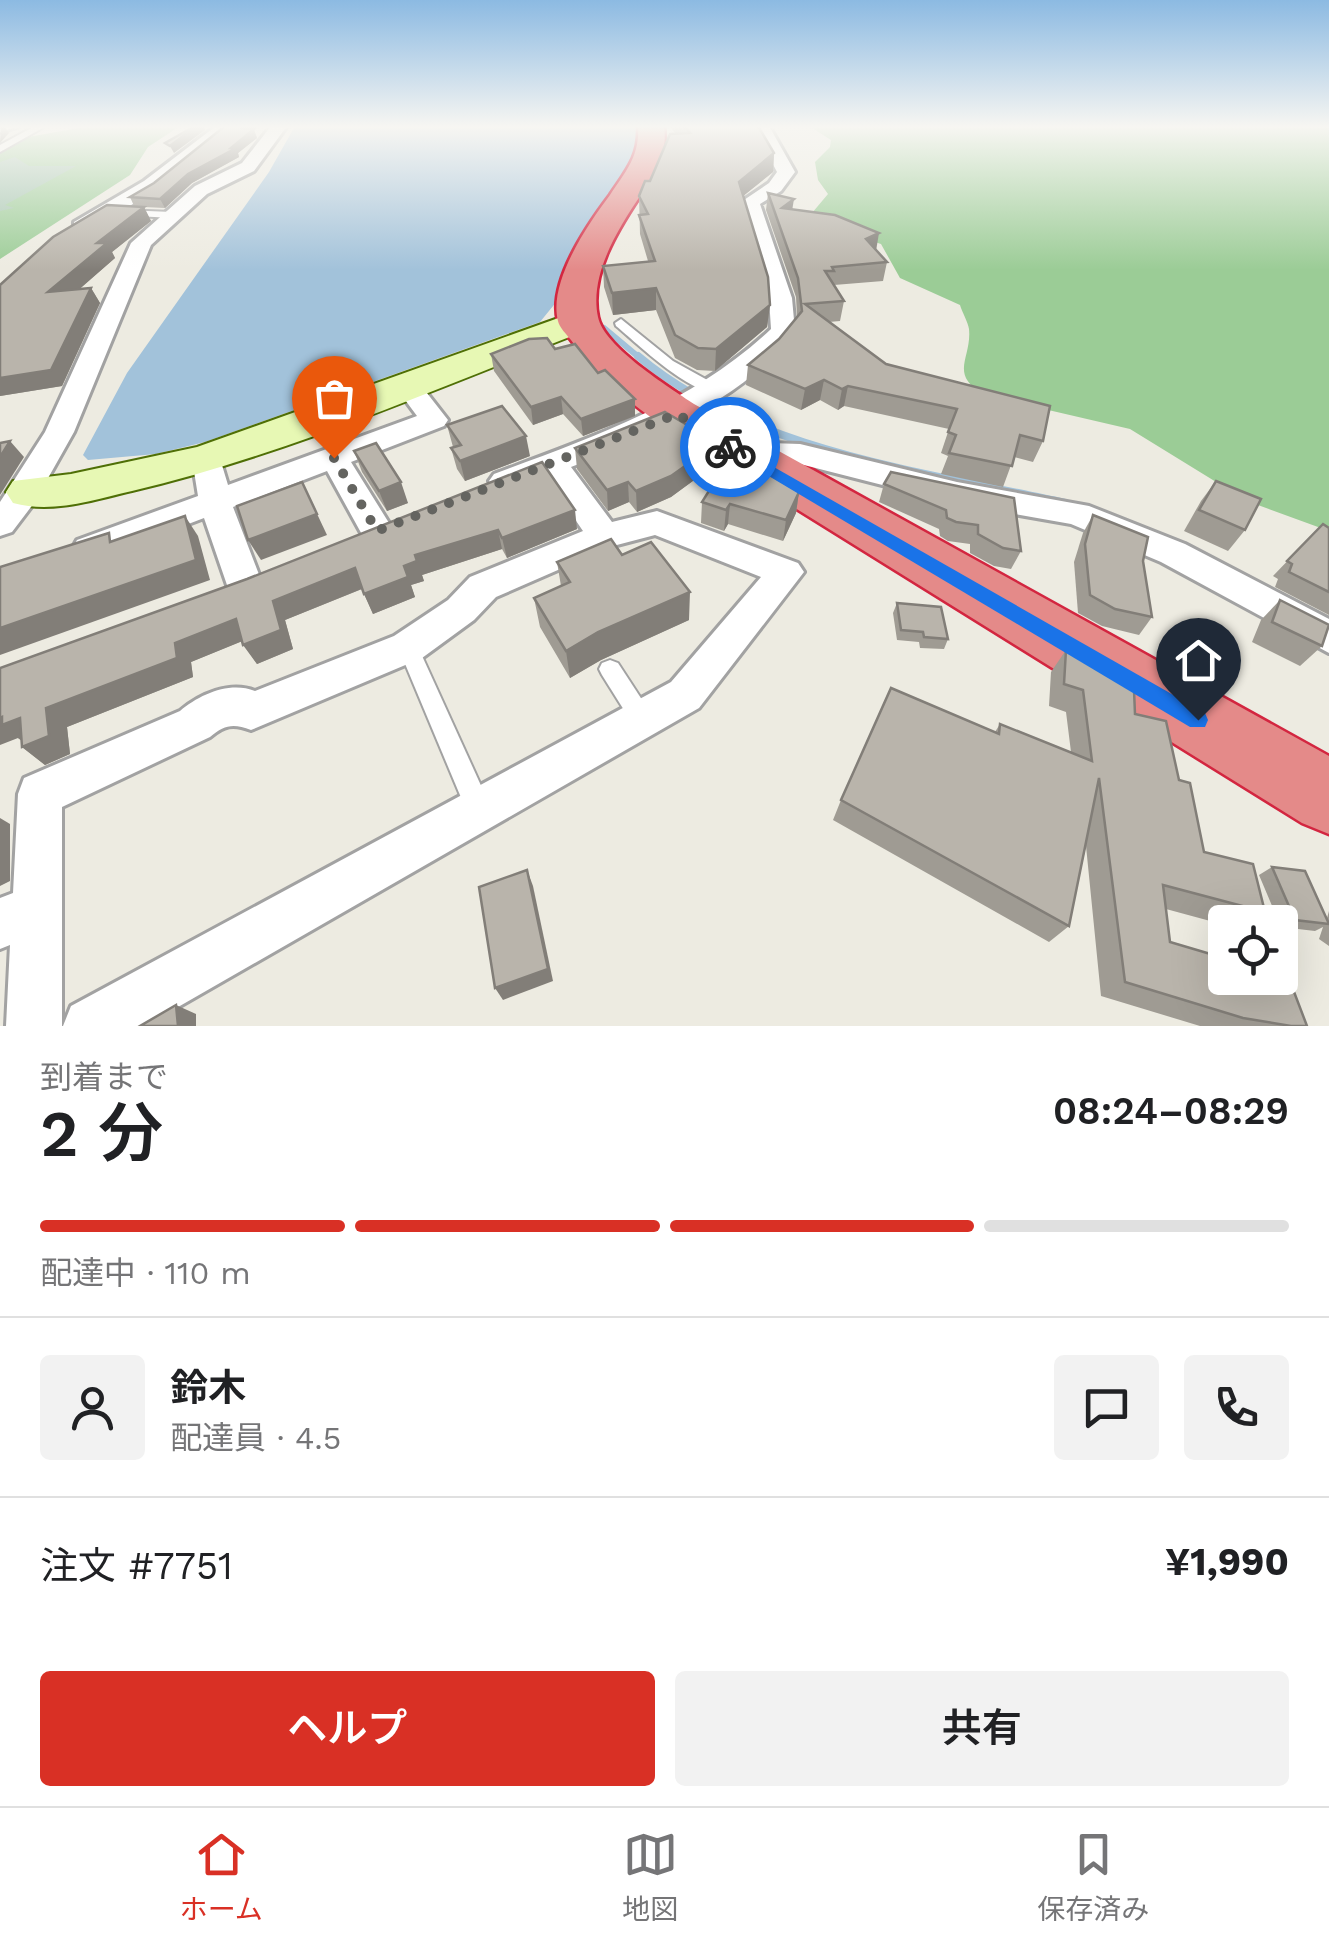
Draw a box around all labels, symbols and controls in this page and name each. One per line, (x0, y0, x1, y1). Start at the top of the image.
pin (292, 356, 377, 459)
icon: bag (307, 371, 362, 426)
courier (680, 397, 780, 497)
icon: bike (703, 420, 758, 475)
pin (1156, 618, 1241, 721)
icon: home (1171, 633, 1226, 688)
map controls (1208, 905, 1298, 995)
button: locate (1208, 905, 1298, 995)
text: 到着まで (40, 1058, 168, 1096)
text: 08:24–08:29 (1053, 1089, 1289, 1133)
text: 2 分 (40, 1096, 163, 1172)
text: 配達中 · 110 m (40, 1254, 251, 1292)
button: person (40, 1355, 145, 1460)
button: chat (1054, 1355, 1159, 1460)
button: phone (1184, 1355, 1289, 1460)
text: 鈴木 (170, 1366, 246, 1410)
text: 配達員 · 4.5 (170, 1419, 341, 1457)
text: ¥1,990 (1165, 1540, 1289, 1584)
text: 注文 #7751 (40, 1544, 233, 1588)
button: ヘルプ (40, 1671, 655, 1786)
button: 共有 (675, 1671, 1289, 1786)
tab: ホーム (180, 1827, 263, 1927)
tab: 地図 (622, 1827, 678, 1927)
tab: 保存済み (1037, 1827, 1149, 1927)

